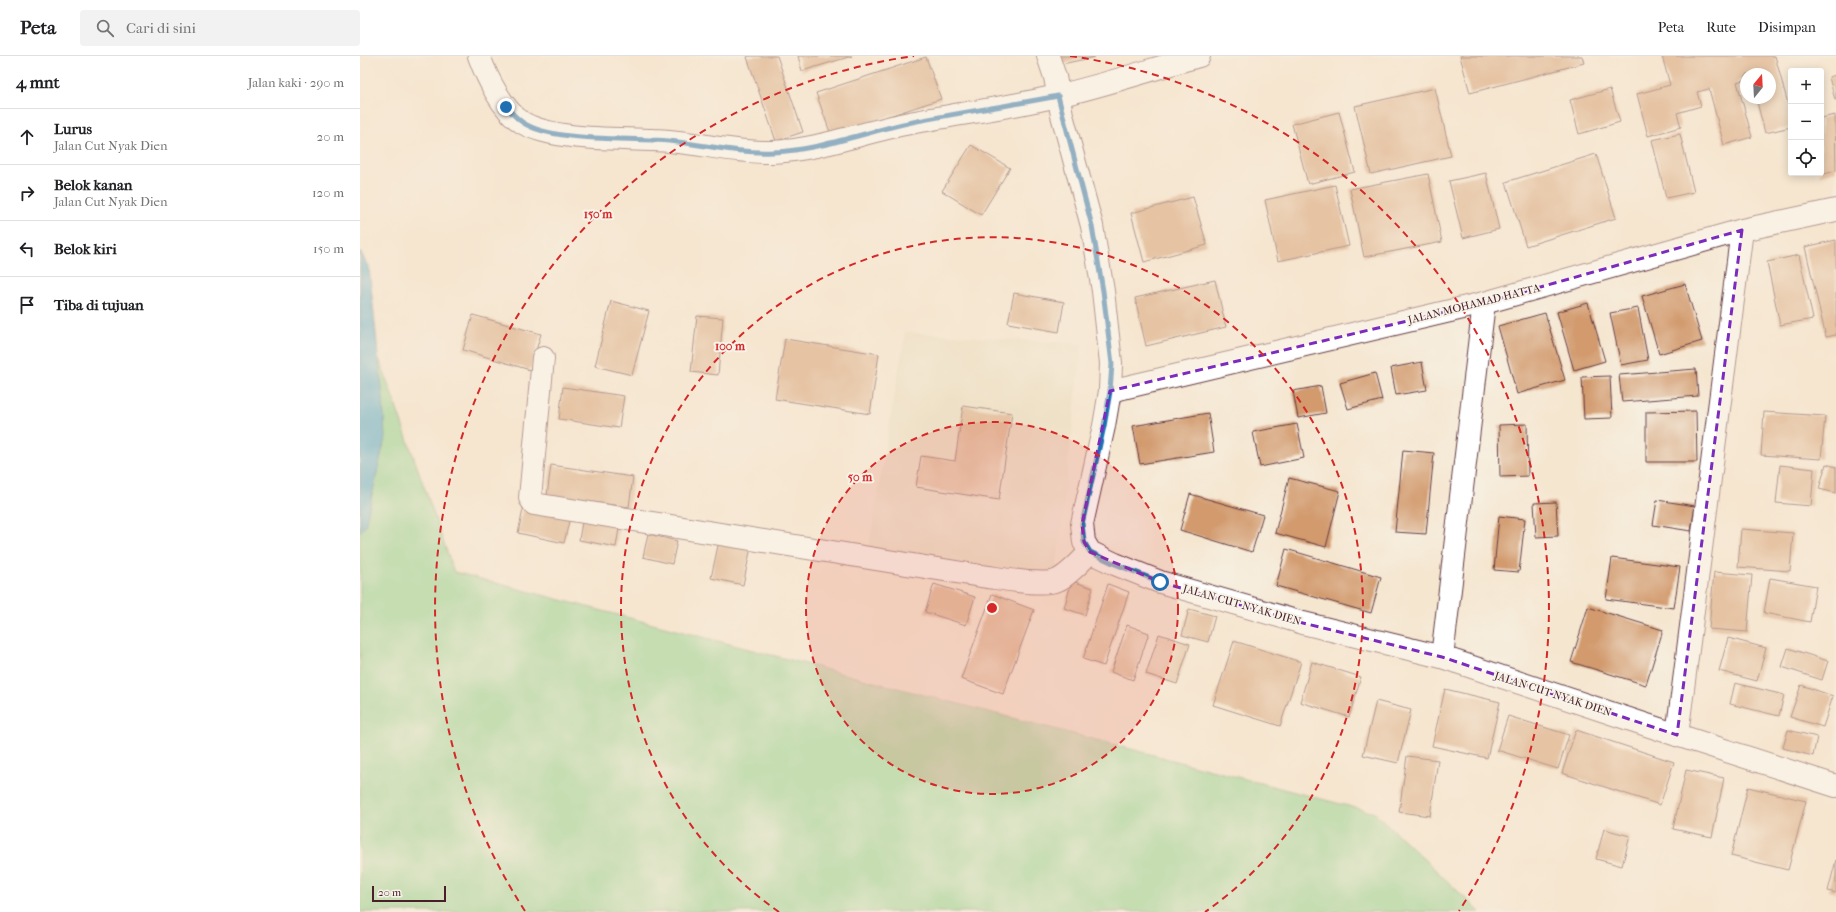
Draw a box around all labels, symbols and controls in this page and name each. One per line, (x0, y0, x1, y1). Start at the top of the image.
search box (80, 10, 360, 46)
text: Peta (20, 17, 56, 39)
icon: search (94, 17, 116, 39)
text: Cari di sini (126, 19, 196, 37)
text: Peta (1658, 19, 1684, 36)
text: Rute (1706, 19, 1736, 36)
text: Disimpan (1758, 19, 1816, 36)
north arrow (1740, 68, 1776, 104)
map controls (1788, 68, 1824, 176)
button: + (1788, 68, 1824, 104)
text: 4 mnt (16, 72, 60, 92)
text: Jalan kaki · 290 m (248, 75, 344, 90)
route end (497, 98, 515, 116)
button: − (1788, 104, 1824, 140)
text: Lurus (54, 120, 92, 138)
icon: ahead (16, 126, 38, 148)
text: 20 m (317, 129, 344, 144)
text: Jalan Cut Nyak Dien (54, 138, 168, 153)
button: locate (1788, 140, 1824, 176)
text: Belok kanan (54, 176, 133, 194)
icon: right (16, 182, 38, 204)
text: 120 m (312, 185, 344, 200)
text: Jalan Cut Nyak Dien (54, 194, 168, 209)
text: 150 m (584, 207, 613, 221)
icon: left (16, 238, 38, 260)
text: Belok kiri (54, 240, 117, 258)
text: 150 m (313, 241, 344, 256)
street label: JALAN MOHAMAD HATTA (1406, 281, 1542, 327)
icon: arrive (16, 294, 38, 316)
text: Tiba di tujuan (54, 296, 144, 314)
text: 100 m (715, 339, 746, 353)
text: 50 m (848, 470, 873, 484)
route start (1151, 573, 1169, 591)
street label: JALAN CUT NYAK DIEN (1180, 582, 1303, 628)
centre of rings (985, 601, 999, 615)
street label: JALAN CUT NYAK DIEN (1492, 669, 1614, 719)
scale bar (372, 884, 446, 903)
text: 20 m (378, 886, 401, 899)

